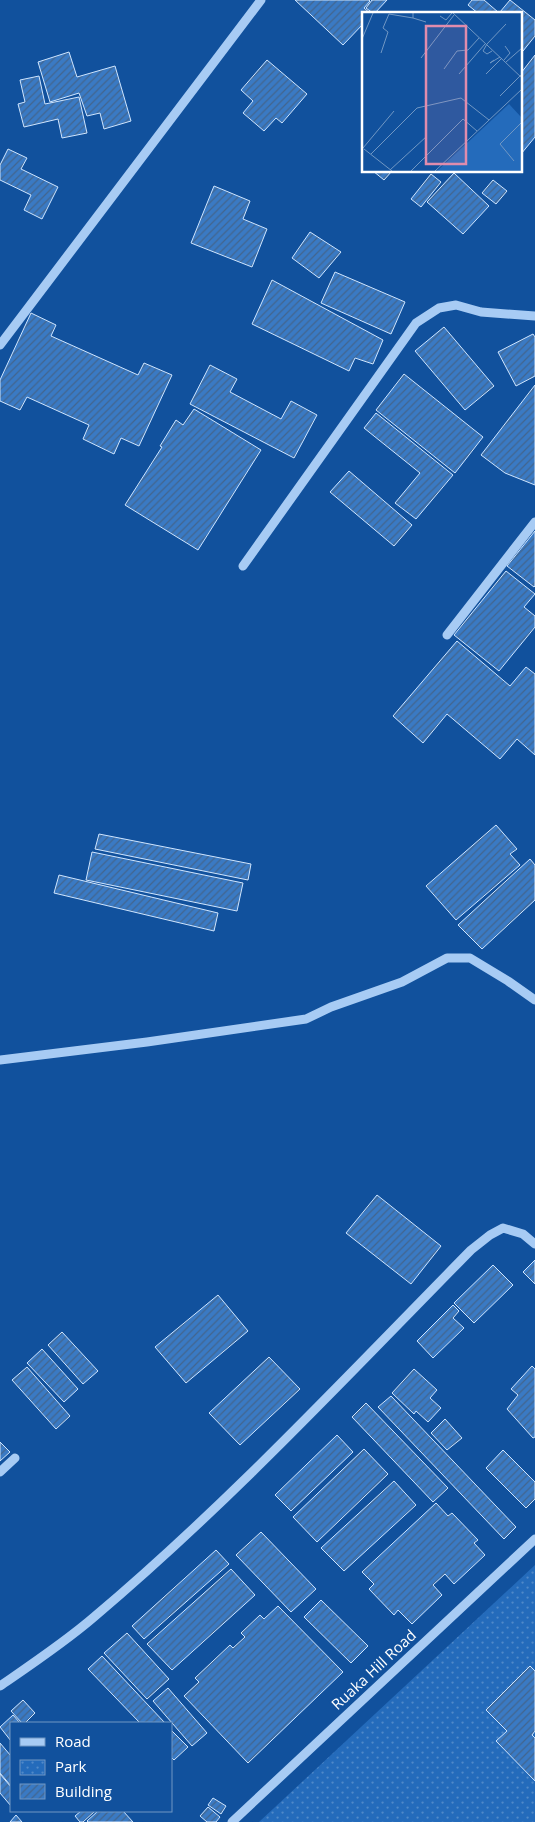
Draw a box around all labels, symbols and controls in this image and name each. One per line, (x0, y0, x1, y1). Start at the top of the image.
inset map (362, 12, 522, 172)
street label: Ruaka Hill Road (327, 1625, 420, 1714)
legend (10, 1722, 172, 1812)
text: Road (55, 1731, 91, 1751)
text: Park (55, 1756, 86, 1776)
text: Building (55, 1781, 112, 1801)

